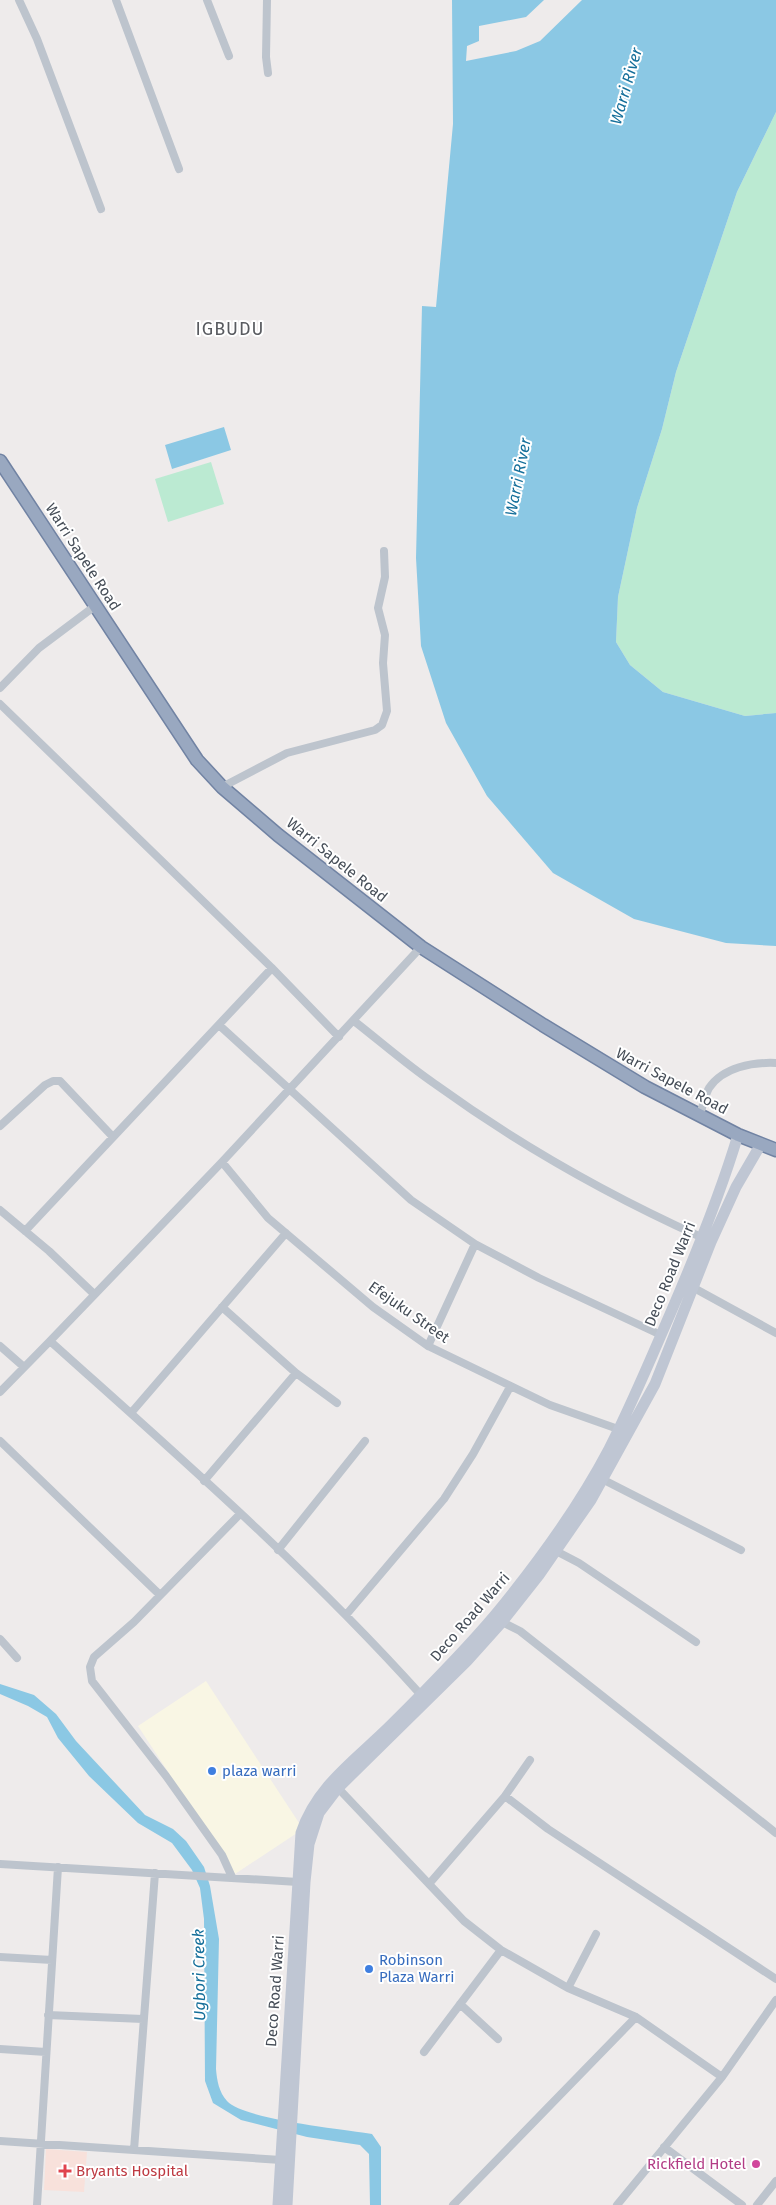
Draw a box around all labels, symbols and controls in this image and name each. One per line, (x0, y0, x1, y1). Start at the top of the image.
water label: Warri River (606, 45, 646, 127)
district label: IGBUDU (195, 318, 265, 340)
water label: Warri River (501, 436, 535, 518)
street label: Warri Sapele Road (42, 500, 124, 614)
street label: Warri Sapele Road (283, 814, 391, 906)
street label: Warri Sapele Road (613, 1044, 731, 1118)
street label: Deco Road Warri (641, 1219, 699, 1329)
street label: Efejuku Street (365, 1277, 453, 1347)
street label: Deco Road Warri (426, 1569, 514, 1665)
place label: plaza warri (222, 1762, 296, 1780)
marker: plaza warri (206, 1765, 218, 1777)
water label: Ugbori Creek (189, 1928, 209, 2021)
street label: Deco Road Warri (262, 1935, 288, 2047)
place label: Robinson Plaza Warri (379, 1951, 454, 1986)
marker: Robinson Plaza Warri (363, 1963, 375, 1975)
place label: Rickfield Hotel (647, 2155, 747, 2173)
marker: Rickfield Hotel (750, 2158, 762, 2170)
place label: Bryants Hospital (76, 2162, 189, 2180)
marker: Bryants Hospital (58, 2164, 72, 2178)

